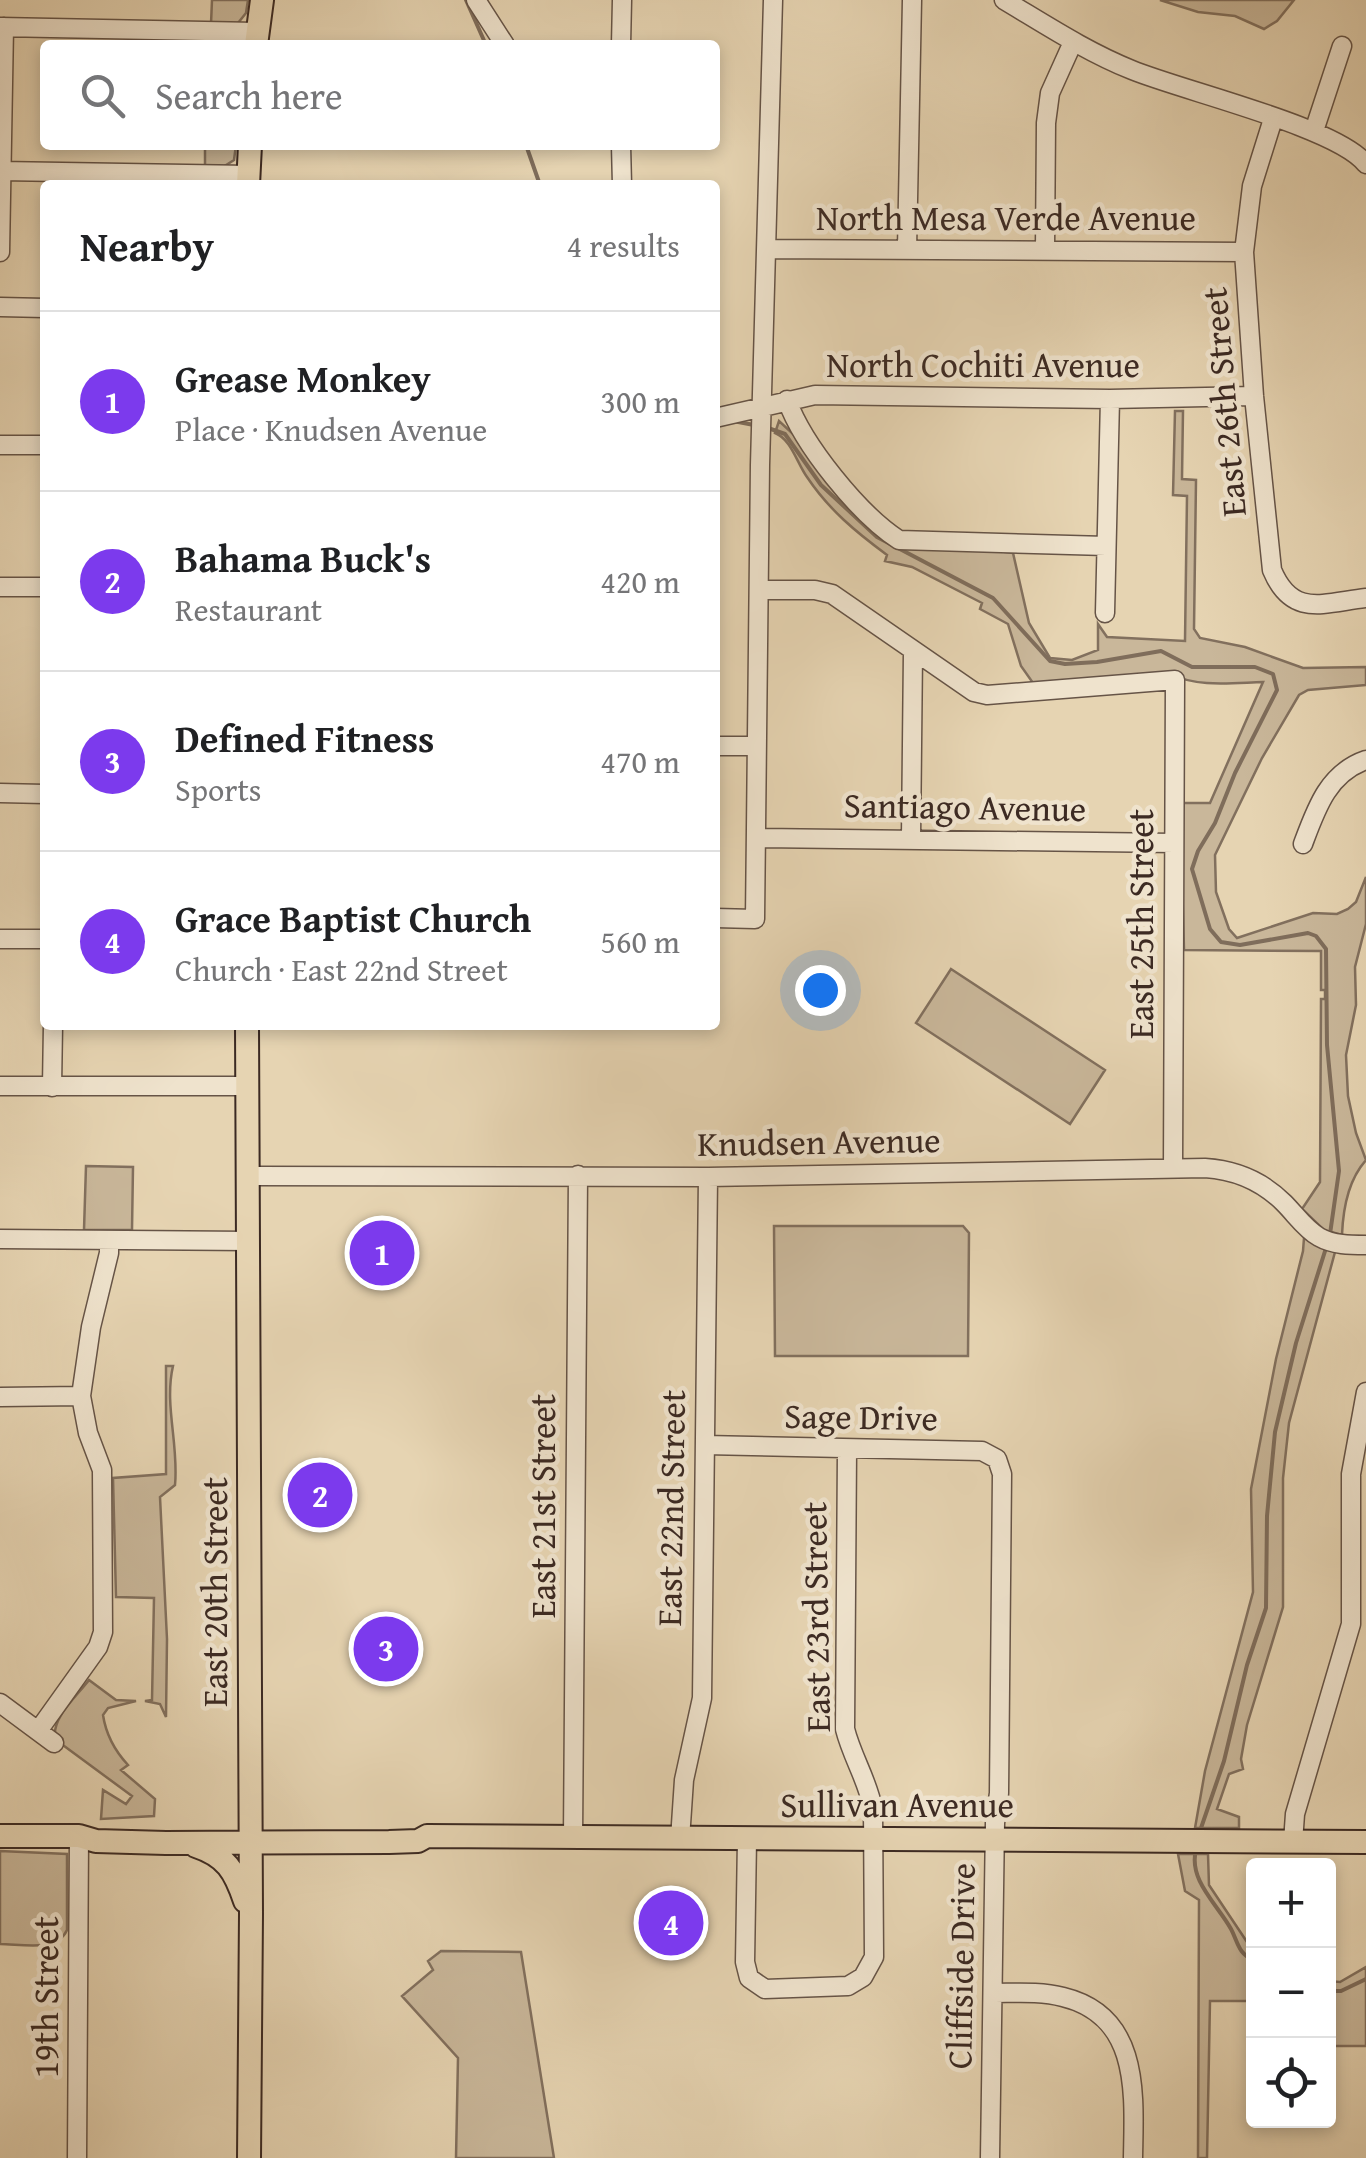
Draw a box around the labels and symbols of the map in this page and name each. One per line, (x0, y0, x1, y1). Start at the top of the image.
street label: North Mesa Verde Avenue (816, 192, 1196, 243)
street label: East 26th Street (1188, 285, 1259, 519)
street label: North Cochiti Avenue (826, 339, 1140, 390)
street label: Santiago Avenue (843, 779, 1087, 834)
street label: East 25th Street (1115, 809, 1166, 1039)
your location (795, 965, 846, 1016)
street label: Knudsen Avenue (697, 1114, 941, 1169)
pin: 1 (350, 1216, 414, 1290)
street label: East 22nd Street (643, 1389, 698, 1627)
street label: Sage Drive (784, 1390, 938, 1443)
street label: East 21st Street (517, 1394, 568, 1618)
pin: 2 (288, 1458, 352, 1532)
street label: East 20th Street (189, 1477, 240, 1707)
street label: East 23rd Street (788, 1501, 843, 1733)
pin: 3 (354, 1612, 418, 1686)
street label: Sullivan Avenue (780, 1779, 1014, 1830)
street label: Cliffside Drive (933, 1862, 988, 2070)
pin: 4 (638, 1886, 704, 1960)
street label: 19th Street (20, 1916, 71, 2078)

